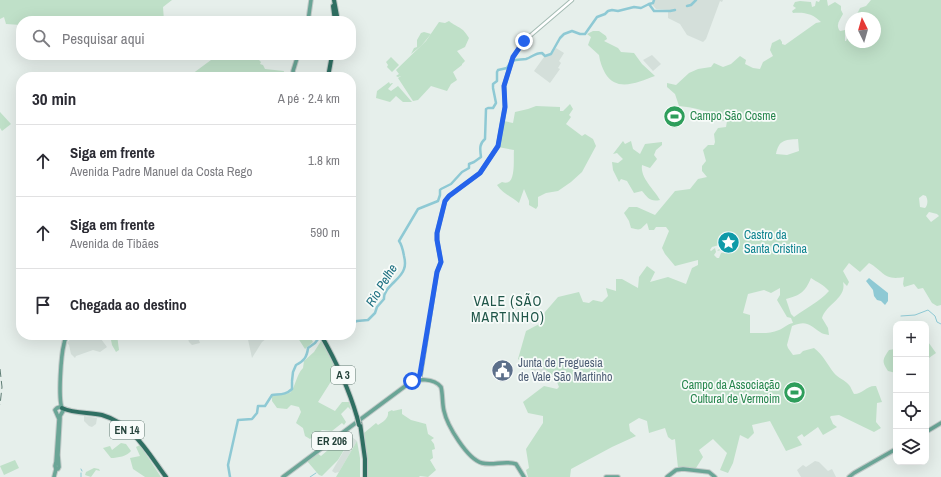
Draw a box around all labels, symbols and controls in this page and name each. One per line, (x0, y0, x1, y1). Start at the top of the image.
north arrow (845, 12, 881, 48)
search box (16, 16, 356, 60)
icon: search (30, 27, 52, 49)
text: Pesquisar aqui (62, 28, 145, 49)
route end (515, 32, 533, 50)
text: 30 min (32, 87, 76, 110)
text: A pé · 2.4 km (278, 90, 340, 107)
sports icon: Campo São Cosme (661, 103, 687, 129)
place label: Campo São Cosme (690, 108, 776, 124)
text: Siga em frente (70, 142, 155, 163)
icon: ahead (32, 150, 54, 172)
text: 1.8 km (308, 152, 340, 169)
text: Avenida Padre Manuel da Costa Rego (70, 163, 252, 180)
text: Siga em frente (70, 214, 155, 235)
icon: ahead (32, 222, 54, 244)
text: 590 m (310, 224, 340, 241)
place label: Castro da Santa Cristina (744, 227, 807, 257)
place icon: Castro da Santa Cristina (715, 229, 741, 255)
text: Avenida de Tibães (70, 235, 159, 252)
water label: Rio Pelhe (362, 261, 401, 310)
district label: VALE (SÃO MARTINHO) (471, 292, 545, 326)
icon: arrive (32, 294, 54, 316)
text: Chegada ao destino (70, 294, 187, 315)
map controls (893, 321, 929, 465)
button: + (893, 321, 929, 357)
place label: Junta de Freguesia de Vale São Martinho (518, 355, 612, 385)
public building icon: Junta de Freguesia de Vale São Martinho (489, 357, 515, 383)
button: − (893, 357, 929, 393)
road number: A 3 (331, 366, 355, 384)
route start (403, 372, 421, 390)
place label: Campo da Associação Cultural de Vermoim (682, 377, 780, 407)
sports icon: Campo da Associação Cultural de Vermoim (782, 379, 808, 405)
button: locate (893, 393, 929, 429)
road number: EN 14 (110, 421, 144, 439)
button: layers (893, 429, 929, 465)
road number: ER 206 (312, 432, 352, 450)

